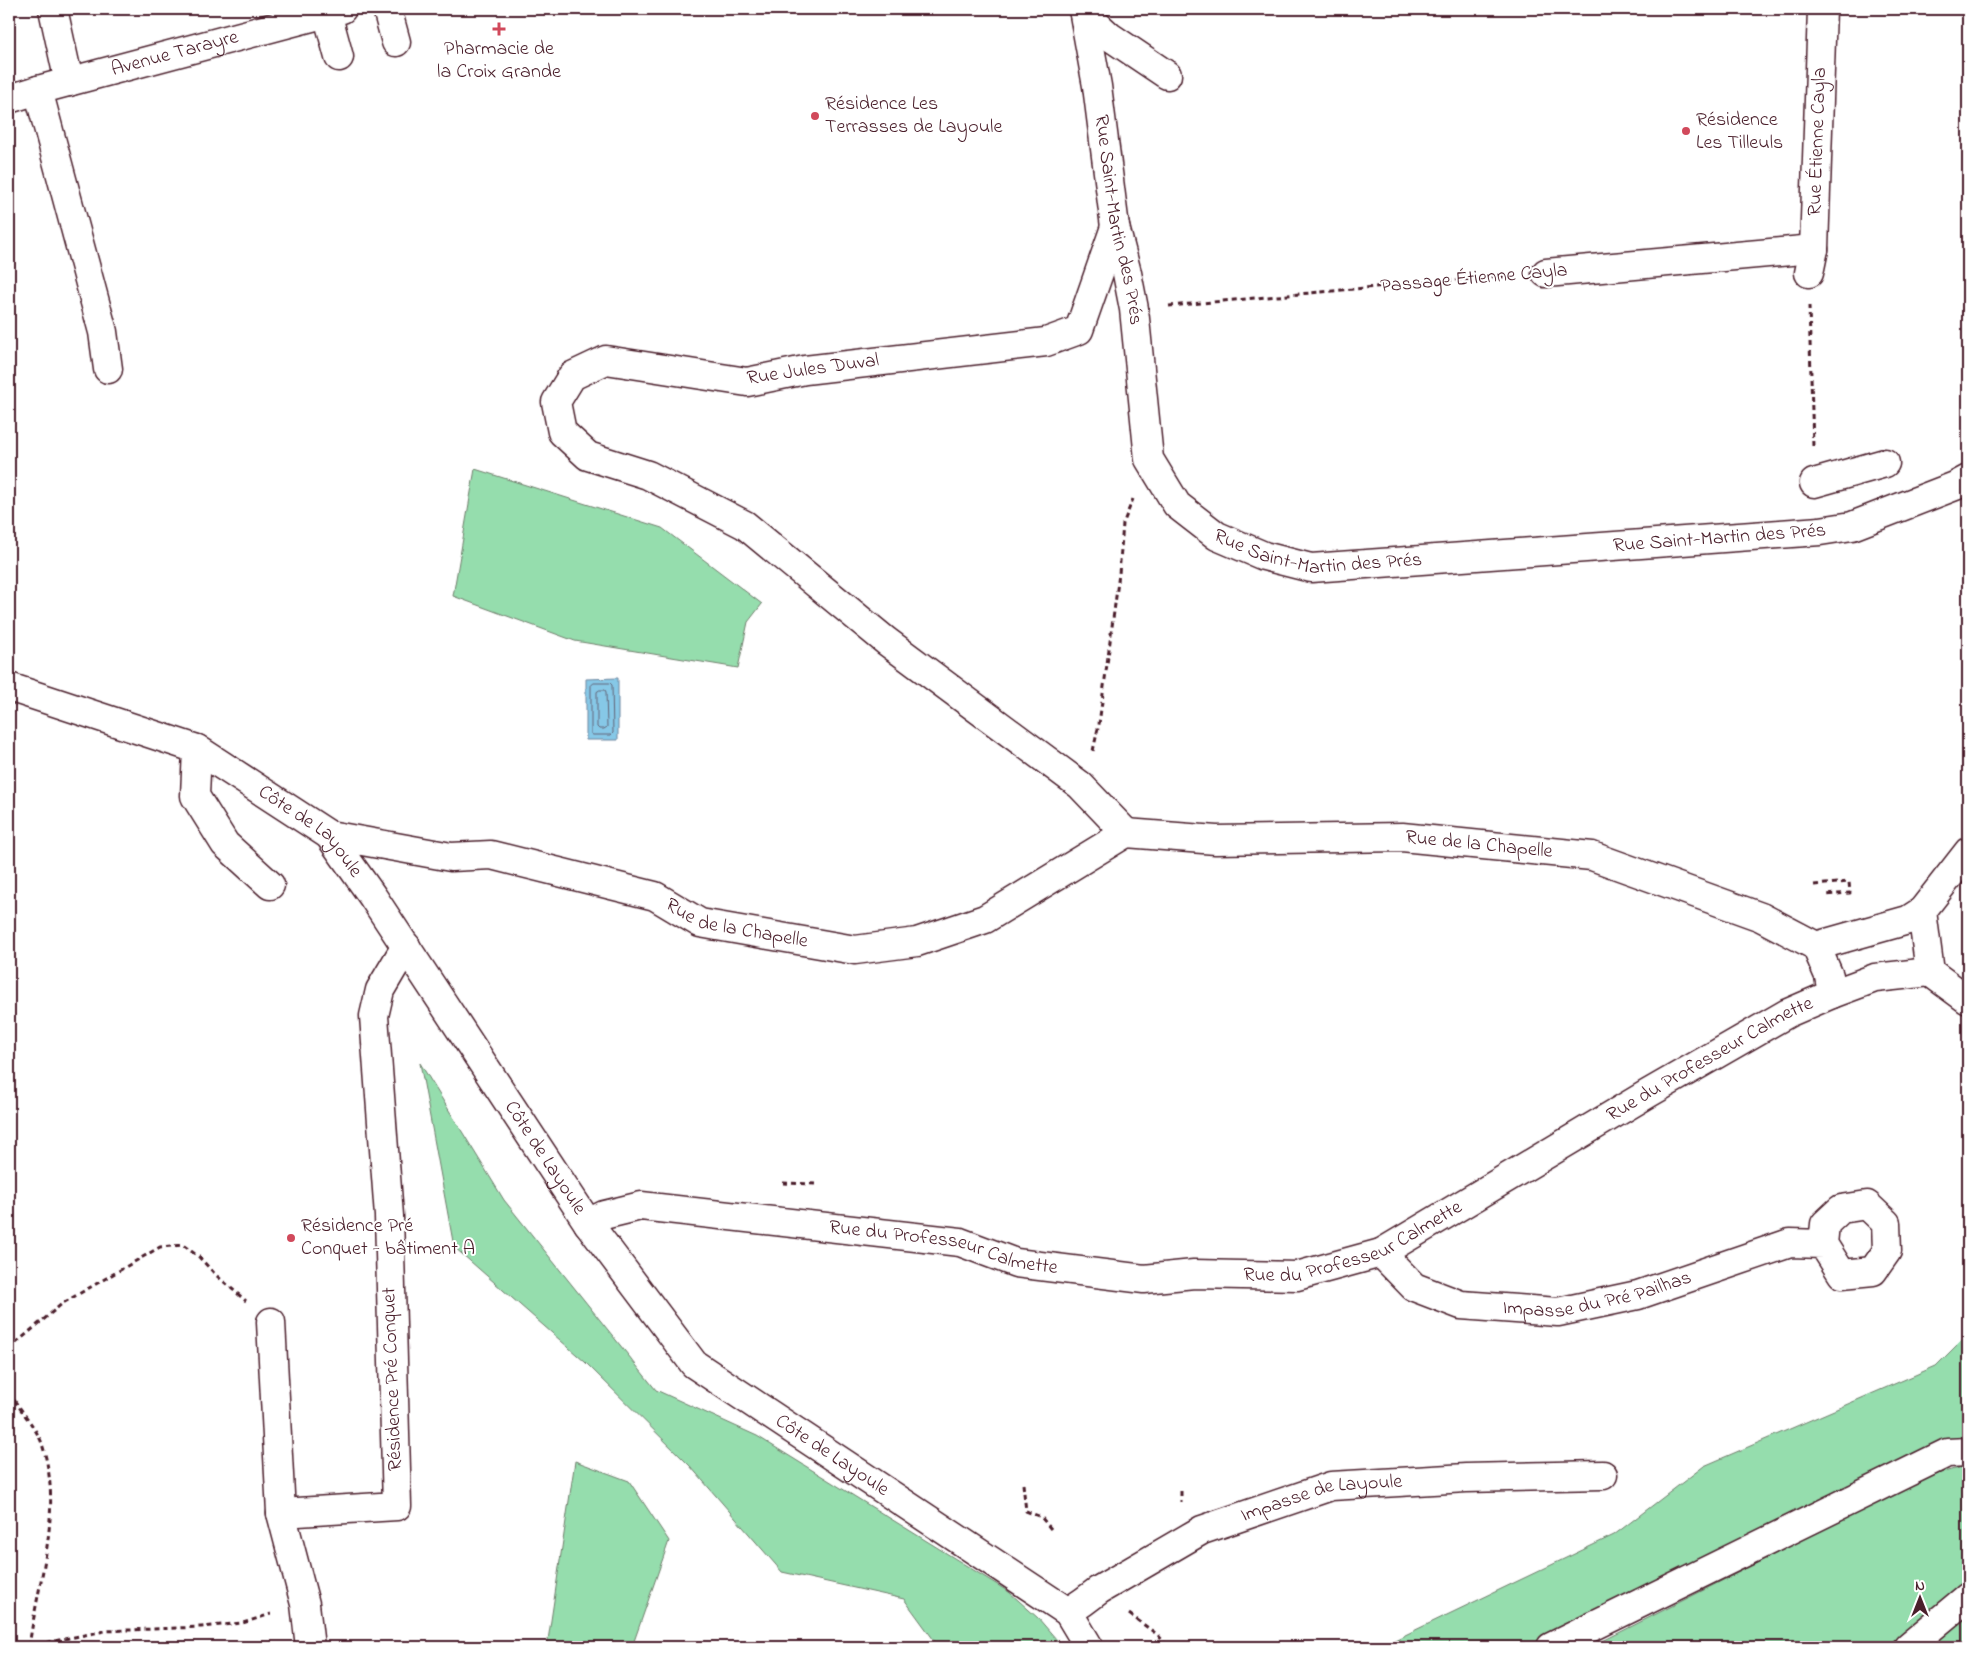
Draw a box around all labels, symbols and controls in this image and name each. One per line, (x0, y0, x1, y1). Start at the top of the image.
street label: Avenue Tarayre (108, 23, 242, 84)
marker: Pharmacie de la Croix Grande (493, 23, 505, 35)
place label: Pharmacie de la Croix Grande (437, 35, 561, 87)
street label: Rue Étienne Cayla (1801, 67, 1835, 216)
place label: Résidence Les Terrasses de Layoule (825, 90, 1002, 142)
place label: Résidence Les Tilleuls (1696, 106, 1783, 158)
marker: Résidence Les Terrasses de Layoule (809, 110, 821, 122)
street label: Rue Saint-Martin des Prés (1086, 113, 1150, 326)
marker: Résidence Les Tilleuls (1680, 125, 1692, 137)
street label: Passage Étienne Cayla (1379, 256, 1569, 303)
street label: Rue Jules Duval (745, 346, 881, 394)
street label: Rue Saint-Martin des Prés (1612, 516, 1828, 560)
street label: Rue Saint-Martin des Prés (1209, 522, 1423, 583)
street label: Côte de Layoule (252, 778, 369, 884)
street label: Rue de la Chapelle (1404, 823, 1554, 866)
street label: Rue de la Chapelle (660, 891, 810, 956)
street label: Rue du Professeur Calmette (1601, 989, 1818, 1130)
street label: Côte de Layoule (497, 1095, 593, 1221)
street label: Rue du Professeur Calmette (1243, 1193, 1468, 1291)
place label: Résidence Pré Conquet - bâtiment A (301, 1212, 475, 1264)
street label: Rue du Professeur Calmette (828, 1213, 1059, 1283)
marker: Résidence Pré Conquet - bâtiment A (285, 1232, 297, 1244)
street label: Impasse du Pré Pailhas (1502, 1263, 1696, 1327)
street label: Résidence Pré Conquet (375, 1286, 411, 1471)
street label: Côte de Layoule (769, 1407, 895, 1504)
street label: Impasse de Layoule (1237, 1467, 1403, 1530)
north arrow (1894, 1574, 1944, 1624)
text: N (1915, 1576, 1925, 1597)

